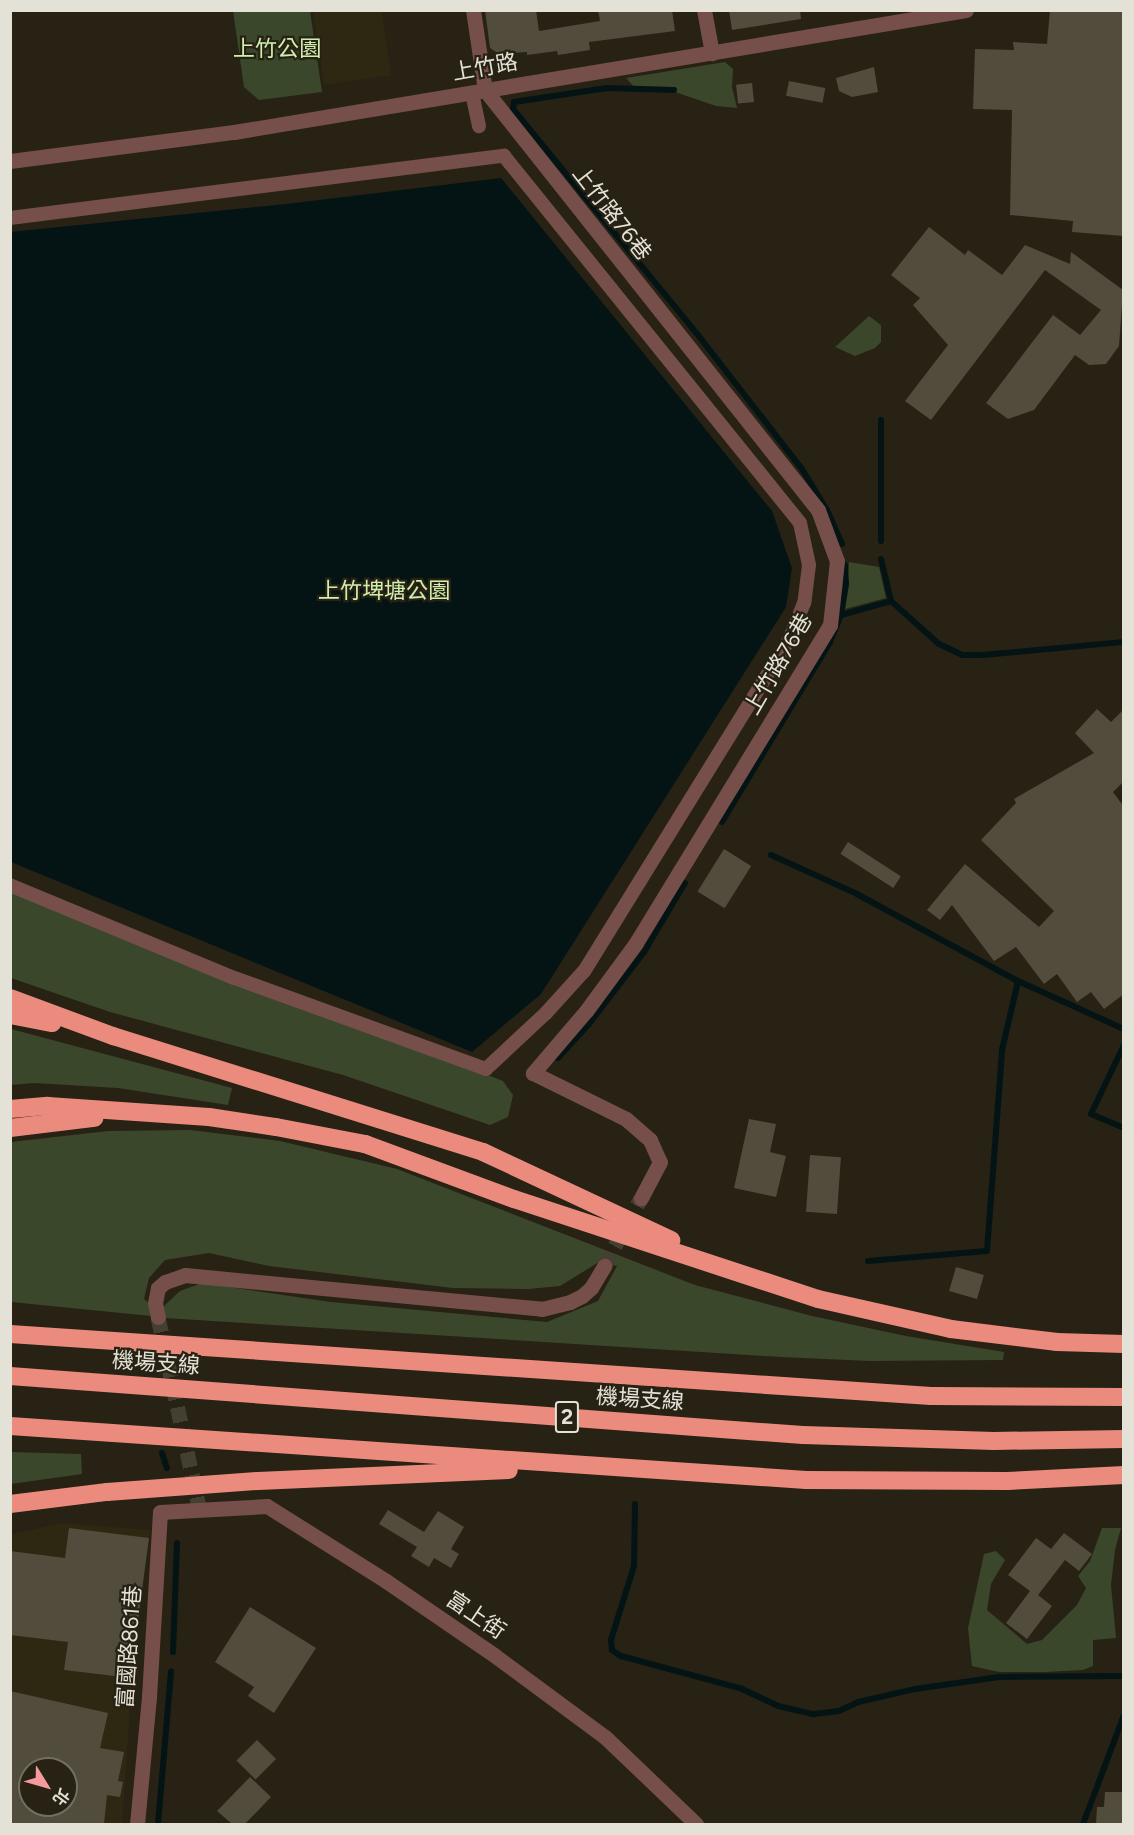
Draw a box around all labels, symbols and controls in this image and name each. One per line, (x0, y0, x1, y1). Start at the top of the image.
park label: 上竹公園 (233, 36, 321, 62)
street label: 上竹路 (450, 48, 520, 86)
street label: 上竹路76巷 (567, 161, 657, 265)
park label: 上竹埤塘公園 (318, 578, 450, 604)
street label: 上竹路76巷 (739, 609, 817, 719)
street label: 機場支線 (111, 1347, 201, 1379)
street label: 機場支線 (595, 1383, 685, 1415)
road number: 2 (554, 1399, 580, 1435)
street label: 富國路861巷 (112, 1585, 146, 1709)
street label: 富上街 (441, 1586, 511, 1644)
north arrow (18, 1757, 78, 1817)
text: 北 (49, 1785, 74, 1809)

